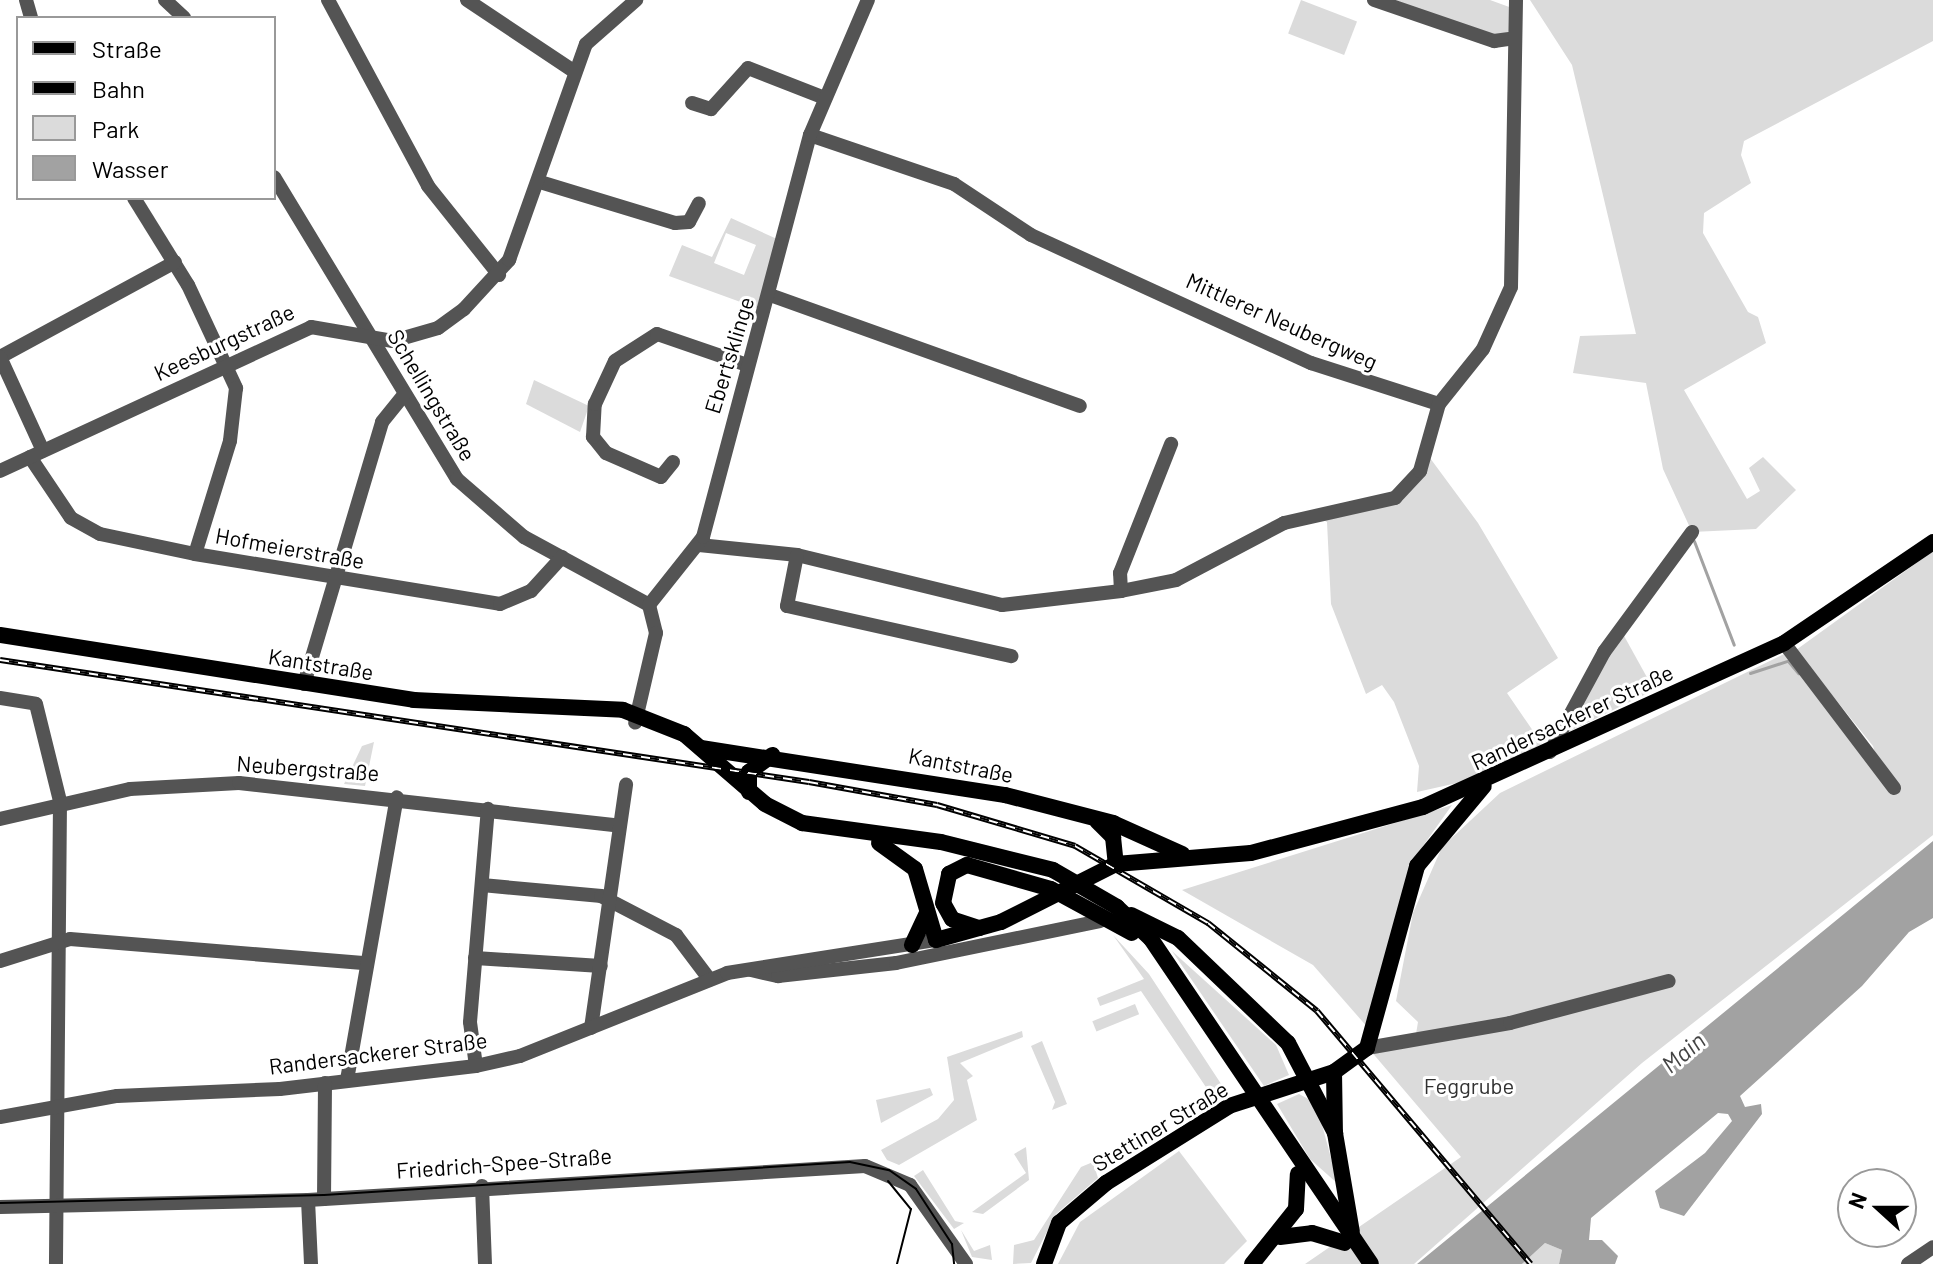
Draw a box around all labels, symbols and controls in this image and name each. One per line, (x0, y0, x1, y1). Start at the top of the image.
legend (16, 16, 276, 200)
text: Straße (92, 34, 162, 63)
text: Bahn (92, 74, 145, 103)
text: Park (92, 114, 139, 143)
text: Wasser (92, 154, 168, 183)
street label: Mittlerer Neubergweg (1182, 267, 1382, 375)
street label: Ebertsklinge (699, 293, 759, 417)
street label: Keesburgstraße (150, 298, 298, 386)
street label: Schellingstraße (382, 324, 482, 466)
street label: Hofmeierstraße (213, 522, 367, 574)
street label: Kantstraße (266, 643, 376, 685)
street label: Randersackerer Straße (1467, 659, 1677, 775)
street label: Kantstraße (906, 742, 1016, 788)
street label: Neubergstraße (236, 750, 380, 786)
water label: Main (1655, 1026, 1711, 1078)
street label: Randersackerer Straße (267, 1027, 489, 1079)
park label: Feggrube (1424, 1073, 1514, 1099)
street label: Stettiner Straße (1087, 1075, 1233, 1177)
street label: Friedrich-Spee-Straße (395, 1142, 613, 1184)
north arrow (1837, 1168, 1917, 1248)
text: N (1842, 1189, 1871, 1212)

